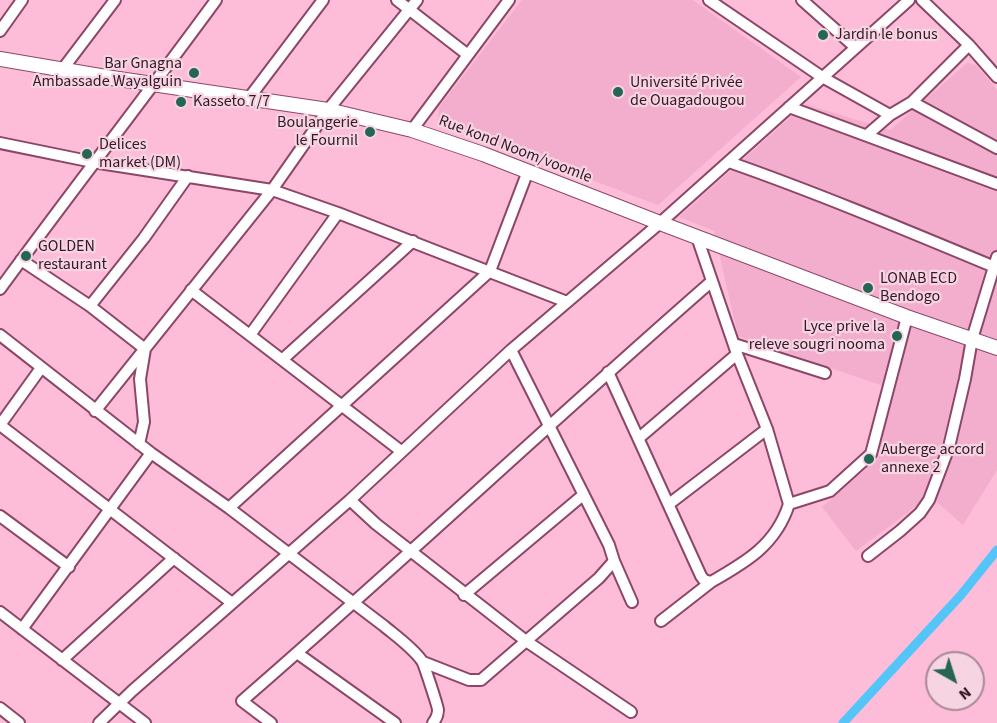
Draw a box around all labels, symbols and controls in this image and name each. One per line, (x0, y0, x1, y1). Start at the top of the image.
place label: Jardin le bonus (835, 25, 938, 45)
marker: Jardin le bonus (816, 28, 830, 42)
place label: Bar Gnagna Ambassade Wayalguin (33, 54, 182, 92)
marker: Bar Gnagna Ambassade Wayalguin (187, 66, 201, 80)
place label: Université Privée de Ouagadougou (630, 73, 745, 111)
marker: Université Privée de Ouagadougou (611, 85, 625, 99)
place label: Kasseto 7/7 (193, 92, 270, 112)
marker: Kasseto 7/7 (174, 95, 188, 109)
street label: Rue kond Noom/voomle (436, 112, 594, 188)
place label: Boulangerie le Fournil (277, 113, 358, 151)
marker: Boulangerie le Fournil (363, 125, 377, 139)
place label: Delices market (DM) (99, 135, 181, 173)
marker: Delices market (DM) (80, 147, 94, 161)
place label: GOLDEN restaurant (38, 237, 107, 275)
marker: GOLDEN restaurant (19, 249, 33, 263)
place label: LONAB ECD Bendogo (880, 269, 957, 307)
marker: LONAB ECD Bendogo (861, 281, 875, 295)
place label: Lyce prive la releve sougri nooma (749, 317, 885, 355)
marker: Lyce prive la releve sougri nooma (890, 329, 904, 343)
place label: Auberge accord annexe 2 (881, 440, 984, 478)
marker: Auberge accord annexe 2 (862, 452, 876, 466)
north arrow (925, 651, 985, 711)
text: N (954, 682, 976, 705)

